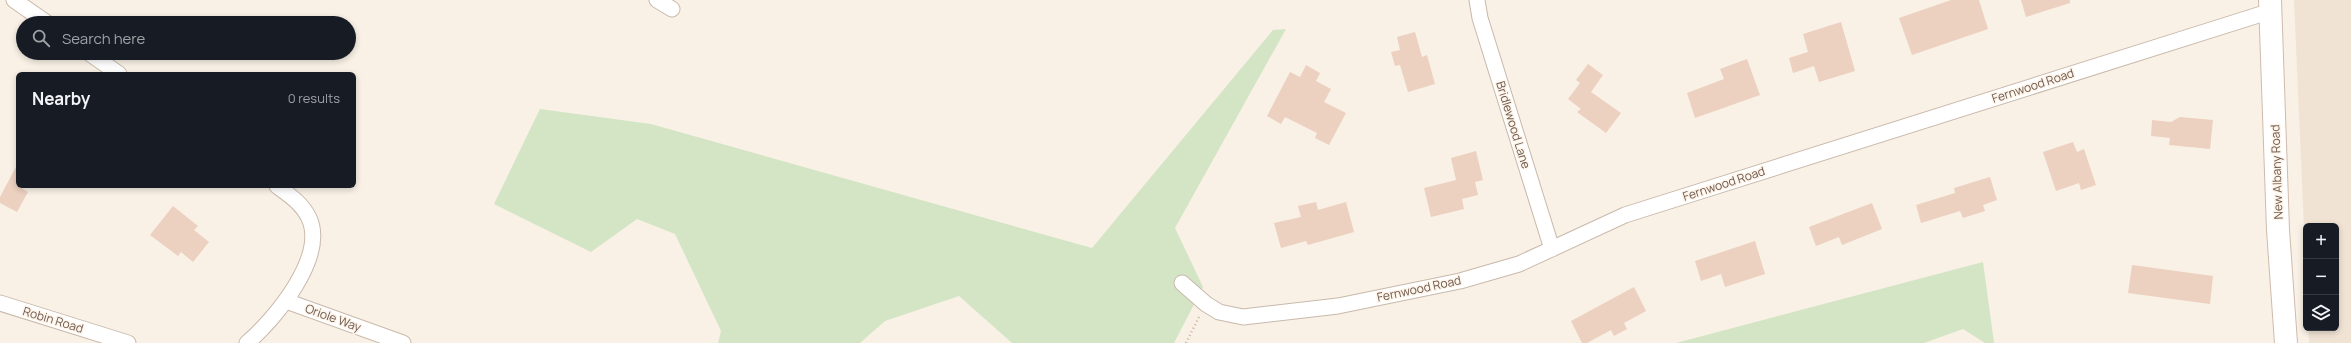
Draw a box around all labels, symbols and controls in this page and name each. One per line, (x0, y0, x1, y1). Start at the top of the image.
search box (16, 16, 356, 60)
icon: search (30, 27, 52, 49)
text: Search here (62, 28, 145, 49)
street label: Fernwood Road (1990, 64, 2076, 107)
street label: Bridlewood Lane (1492, 79, 1535, 171)
text: Nearby (32, 87, 90, 110)
text: 0 results (288, 89, 340, 107)
street label: New Albany Road (2266, 124, 2287, 220)
street label: Fernwood Road (1681, 162, 1767, 205)
map controls (2303, 223, 2339, 331)
button: + (2303, 223, 2339, 259)
button: − (2303, 259, 2339, 295)
street label: Fernwood Road (1375, 271, 1462, 306)
button: layers (2303, 295, 2339, 331)
street label: Oriole Way (303, 300, 364, 336)
street label: Robin Road (21, 302, 86, 337)

